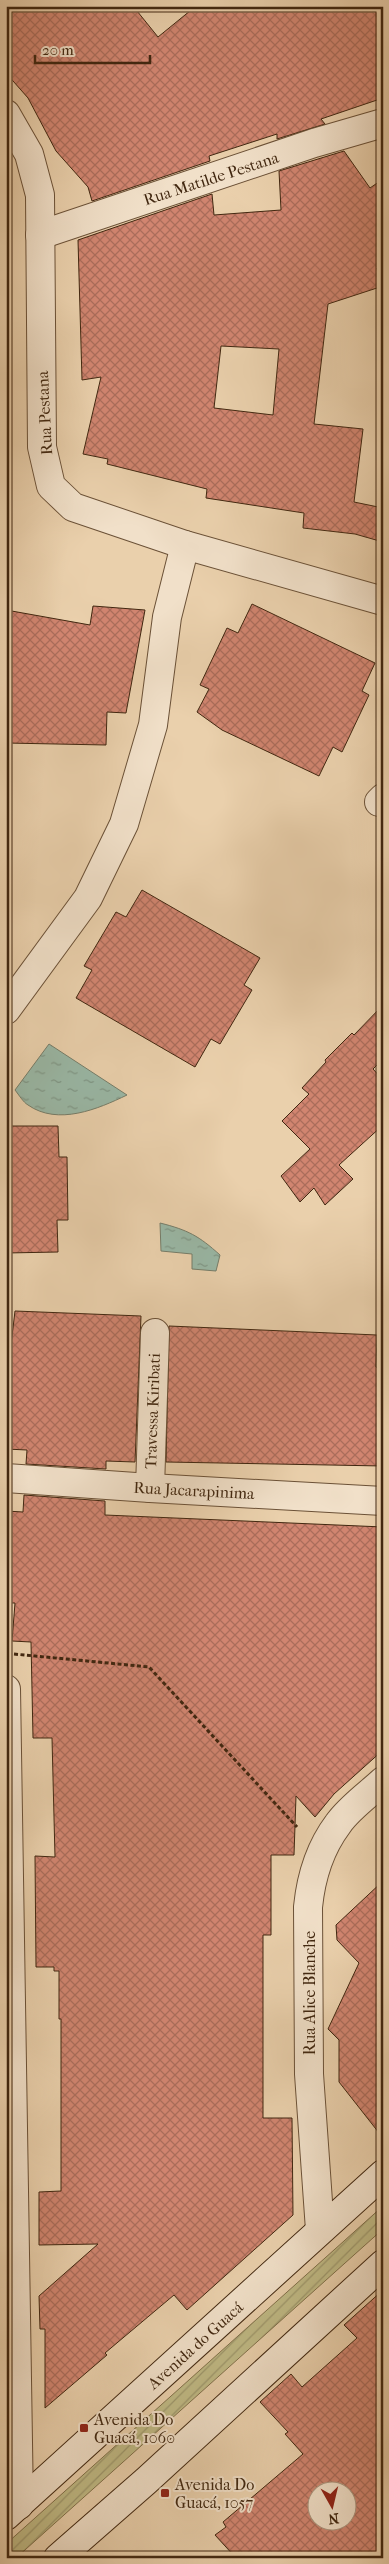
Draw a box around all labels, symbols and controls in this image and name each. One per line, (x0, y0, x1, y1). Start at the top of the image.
scale bar (35, 32, 150, 64)
text: 20 m (42, 41, 74, 59)
street label: Rua Matilde Pestana (141, 147, 282, 209)
street label: Rua Pestana (33, 370, 56, 455)
street label: Travessa Kiribati (141, 1353, 164, 1469)
street label: Rua Jacarapinima (133, 1478, 255, 1503)
street label: Rua Alice Blanche (300, 1931, 319, 2055)
street label: Avenida do Guacá (143, 2297, 247, 2394)
place label: Avenida Do Guacá, 1060 (93, 2410, 175, 2447)
marker: Avenida Do Guacá, 1060 (78, 2422, 90, 2434)
place label: Avenida Do Guacá, 1057 (174, 2475, 254, 2512)
north arrow (306, 2482, 356, 2532)
marker: Avenida Do Guacá, 1057 (159, 2487, 171, 2499)
text: N (327, 2509, 340, 2528)

